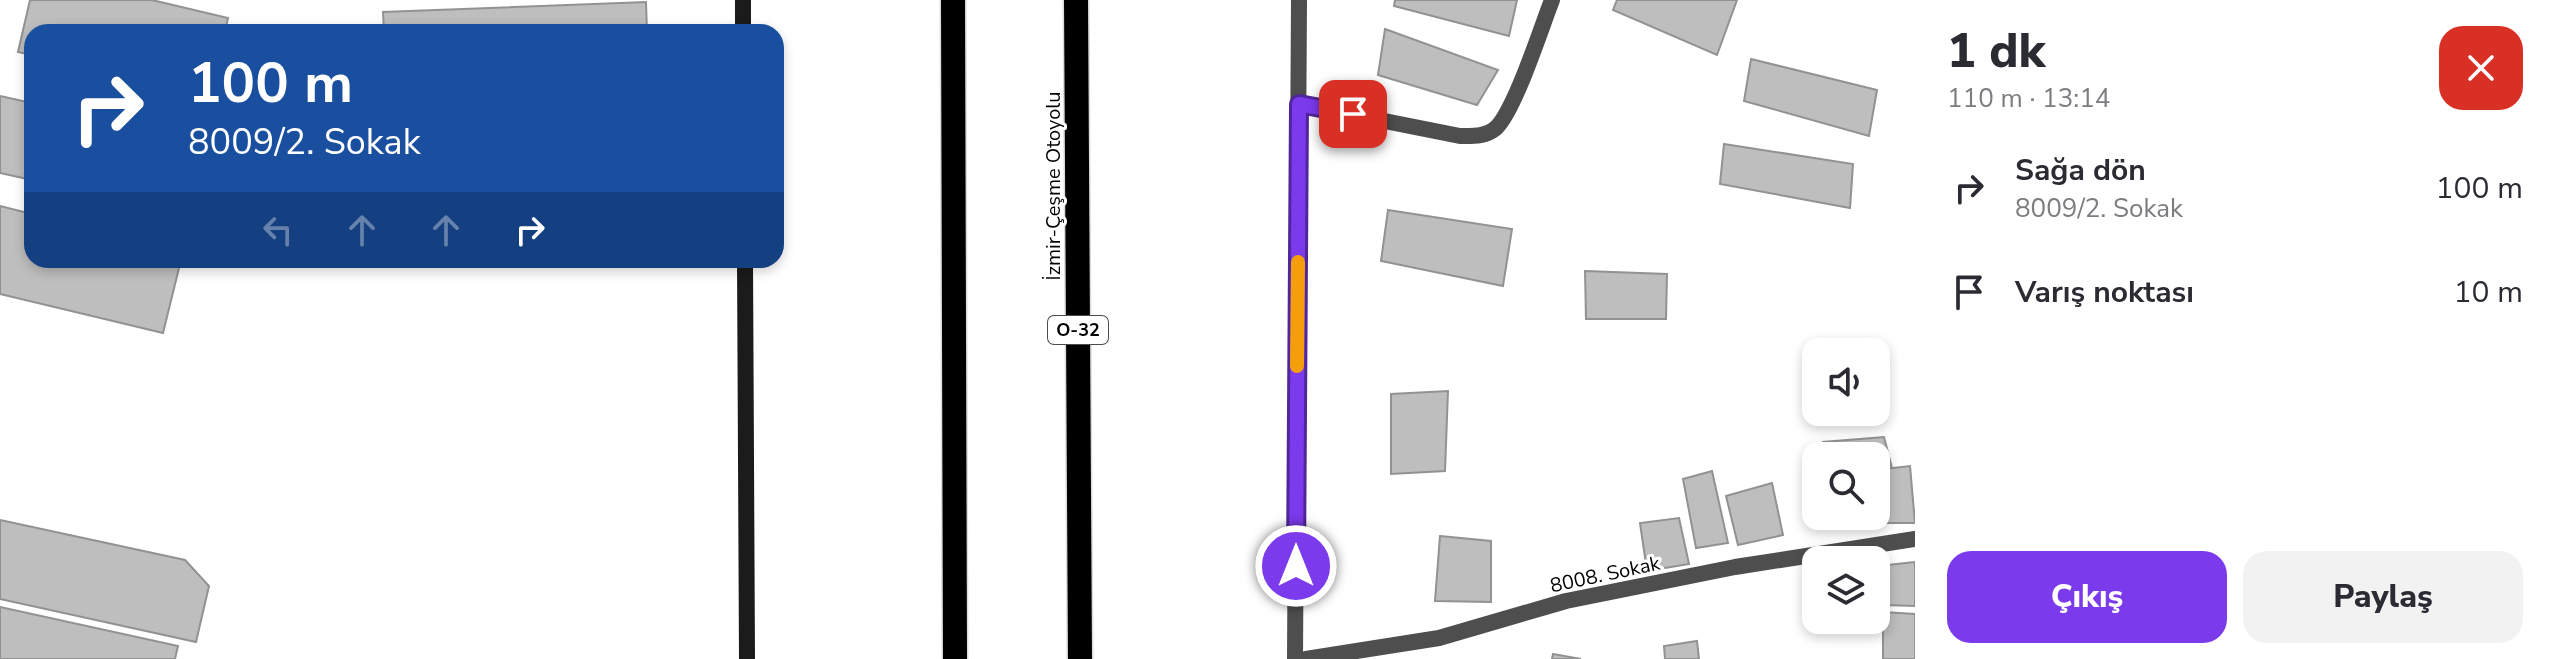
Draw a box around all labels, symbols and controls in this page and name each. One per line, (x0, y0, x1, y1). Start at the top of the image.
text: 1 dk (1947, 18, 2045, 84)
button: close (2439, 26, 2523, 110)
text: 100 m (188, 45, 353, 122)
icon: right (56, 56, 160, 160)
pin (1319, 80, 1387, 148)
text: 110 m · 13:14 (1947, 81, 2110, 116)
street label: İzmir-Çeşme Otoyolu (1040, 92, 1067, 280)
icon: arrive (1331, 92, 1375, 136)
text: 8009/2. Sokak (188, 118, 421, 167)
text: Sağa dön (2015, 150, 2146, 191)
icon: right (1947, 166, 1991, 210)
text: 100 m (2436, 168, 2523, 209)
text: 8009/2. Sokak (2015, 191, 2183, 226)
icon: left (256, 208, 300, 252)
icon: ahead (340, 208, 384, 252)
icon: ahead (424, 208, 468, 252)
icon: right (508, 208, 552, 252)
icon: arrive (1947, 270, 1991, 314)
text: Varış noktası (2015, 272, 2194, 313)
text: 10 m (2454, 272, 2523, 313)
road number: O-32 (1048, 316, 1108, 344)
map controls (1802, 338, 1890, 634)
button: sound (1802, 338, 1890, 426)
button: search (1802, 442, 1890, 530)
position arrow (1254, 524, 1338, 608)
button: layers (1802, 546, 1890, 634)
street label: 8008. Sokak (1548, 549, 1663, 599)
button: Çıkış (1947, 551, 2227, 643)
button: Paylaş (2243, 551, 2523, 643)

